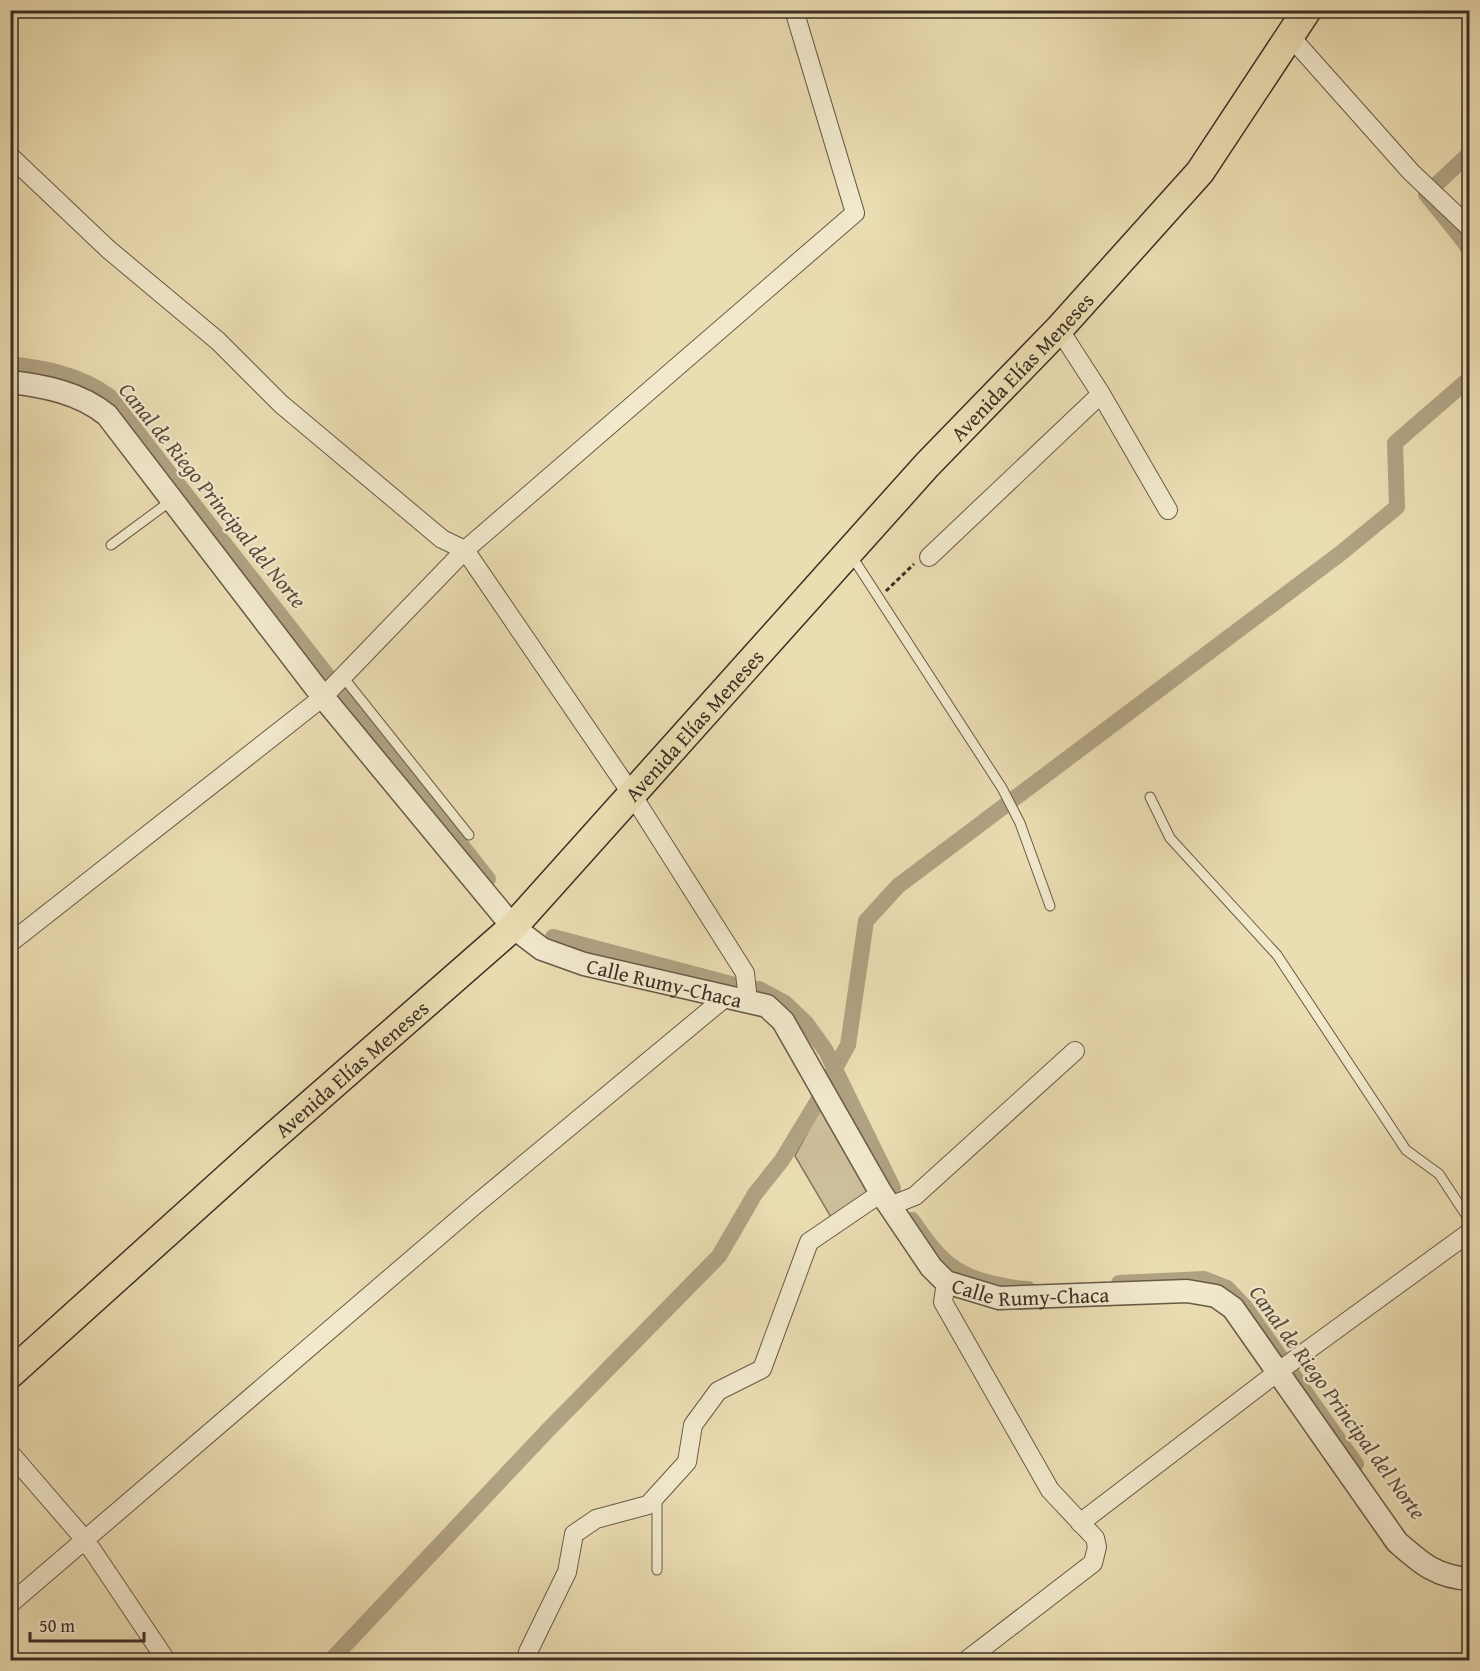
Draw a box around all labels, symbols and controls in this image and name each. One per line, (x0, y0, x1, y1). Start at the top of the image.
street label: Avenida Elías Meneses (943, 285, 1101, 448)
water label: Canal de Riego Principal del Norte (112, 375, 315, 615)
street label: Avenida Elías Meneses (617, 642, 771, 808)
street label: Calle Rumy-Chaca (584, 950, 745, 1015)
street label: Avenida Elías Meneses (268, 993, 435, 1145)
street label: Calle Rumy-Chaca (948, 1269, 1110, 1314)
water label: Canal de Riego Principal del Norte (1242, 1278, 1434, 1526)
scale bar (30, 1605, 144, 1643)
text: 50 m (39, 1612, 75, 1639)

